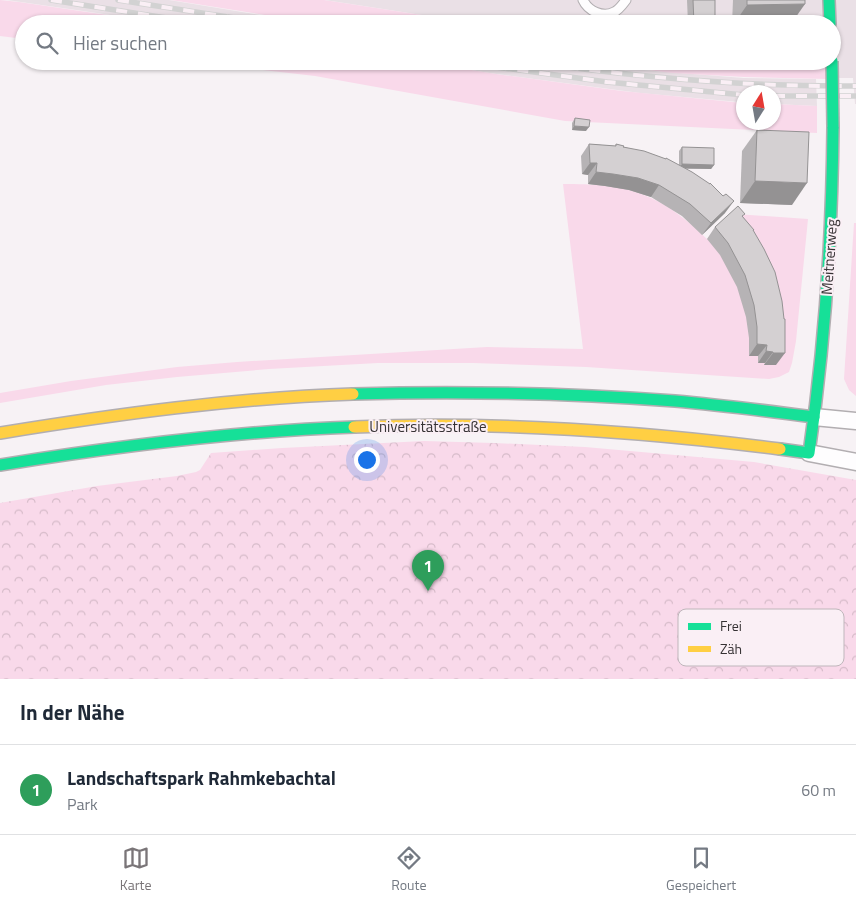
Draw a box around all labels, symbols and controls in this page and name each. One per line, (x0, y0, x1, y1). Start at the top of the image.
search box (15, 15, 841, 70)
text: Hier suchen (73, 28, 168, 57)
icon: search (33, 29, 61, 57)
north arrow (736, 85, 781, 130)
street label: Meitnerweg (815, 218, 843, 296)
street label: Universitätsstraße (369, 415, 487, 438)
your location (354, 447, 380, 473)
pin: 1 (412, 550, 444, 591)
legend (678, 609, 844, 666)
text: Frei (720, 615, 742, 636)
text: Zäh (720, 638, 742, 659)
text: In der Nähe (20, 696, 125, 728)
text: Landschaftspark Rahmkebachtal (67, 763, 336, 792)
text: 1 (32, 778, 40, 802)
text: 60 m (801, 778, 836, 802)
text: Park (67, 792, 98, 816)
tab: Karte (120, 844, 152, 895)
tab: Route (391, 844, 426, 895)
tab: Gespeichert (666, 844, 736, 895)

